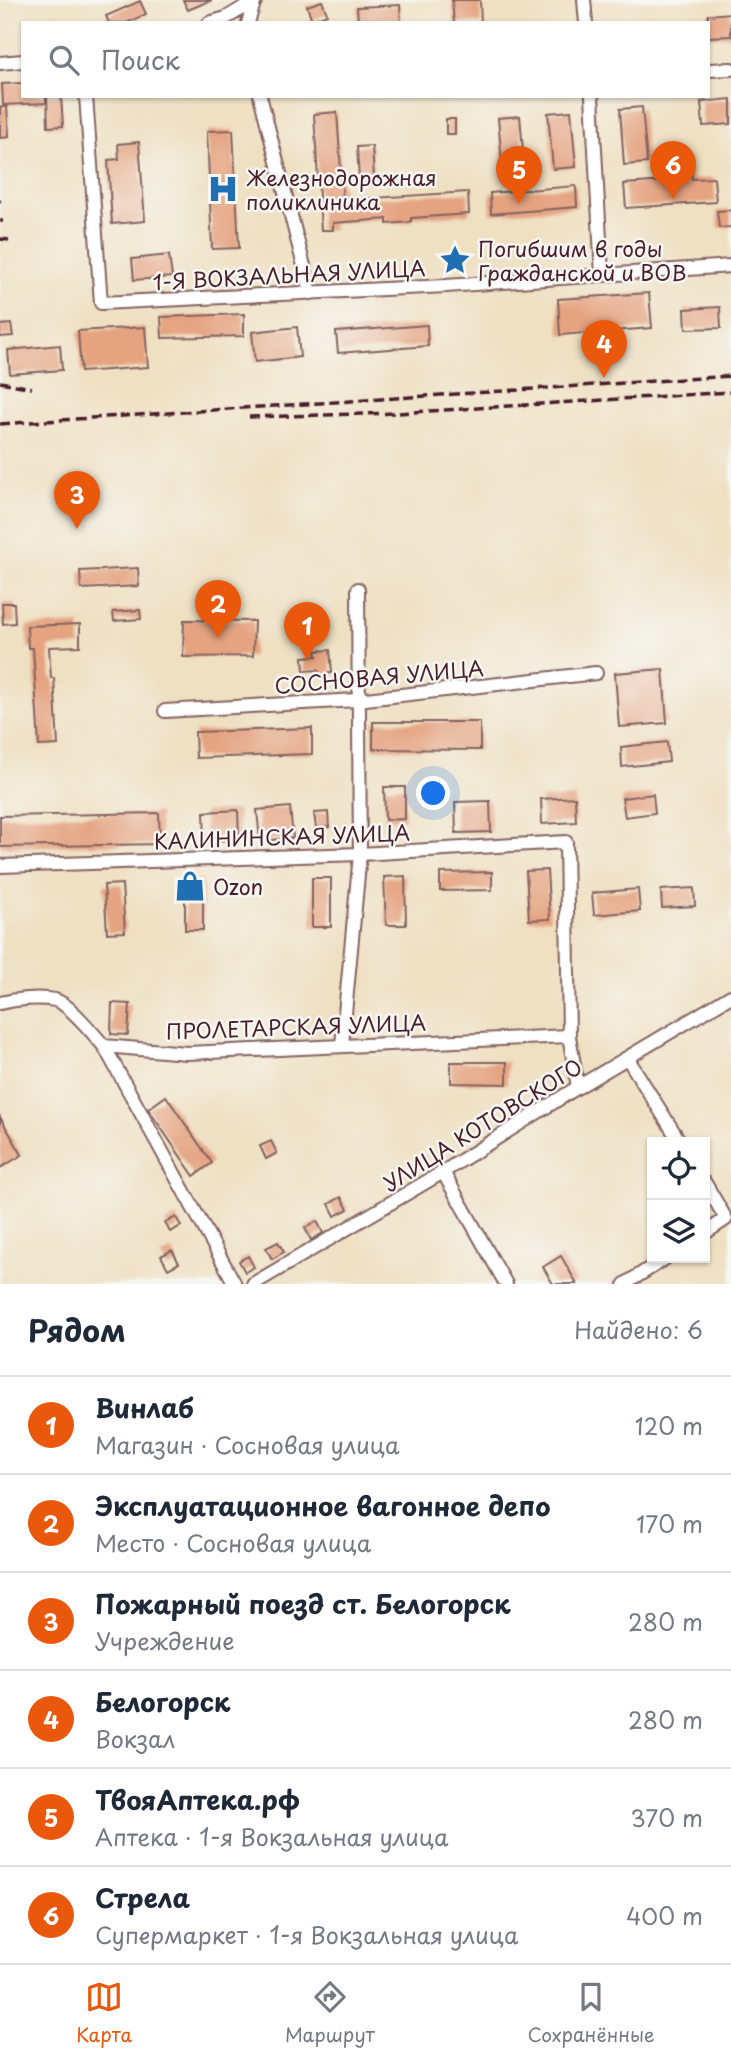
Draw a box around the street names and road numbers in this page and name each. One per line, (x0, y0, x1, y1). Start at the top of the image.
street label: 1-Я ВОКЗАЛЬНАЯ УЛИЦА (152, 251, 426, 297)
street label: СОСНОВАЯ УЛИЦА (273, 651, 485, 701)
street label: КАЛИНИНСКАЯ УЛИЦА (153, 816, 411, 856)
street label: ПРОЛЕТАРСКАЯ УЛИЦА (165, 1005, 427, 1047)
street label: УЛИЦА КОТОВСКОГО (376, 1050, 588, 1198)

